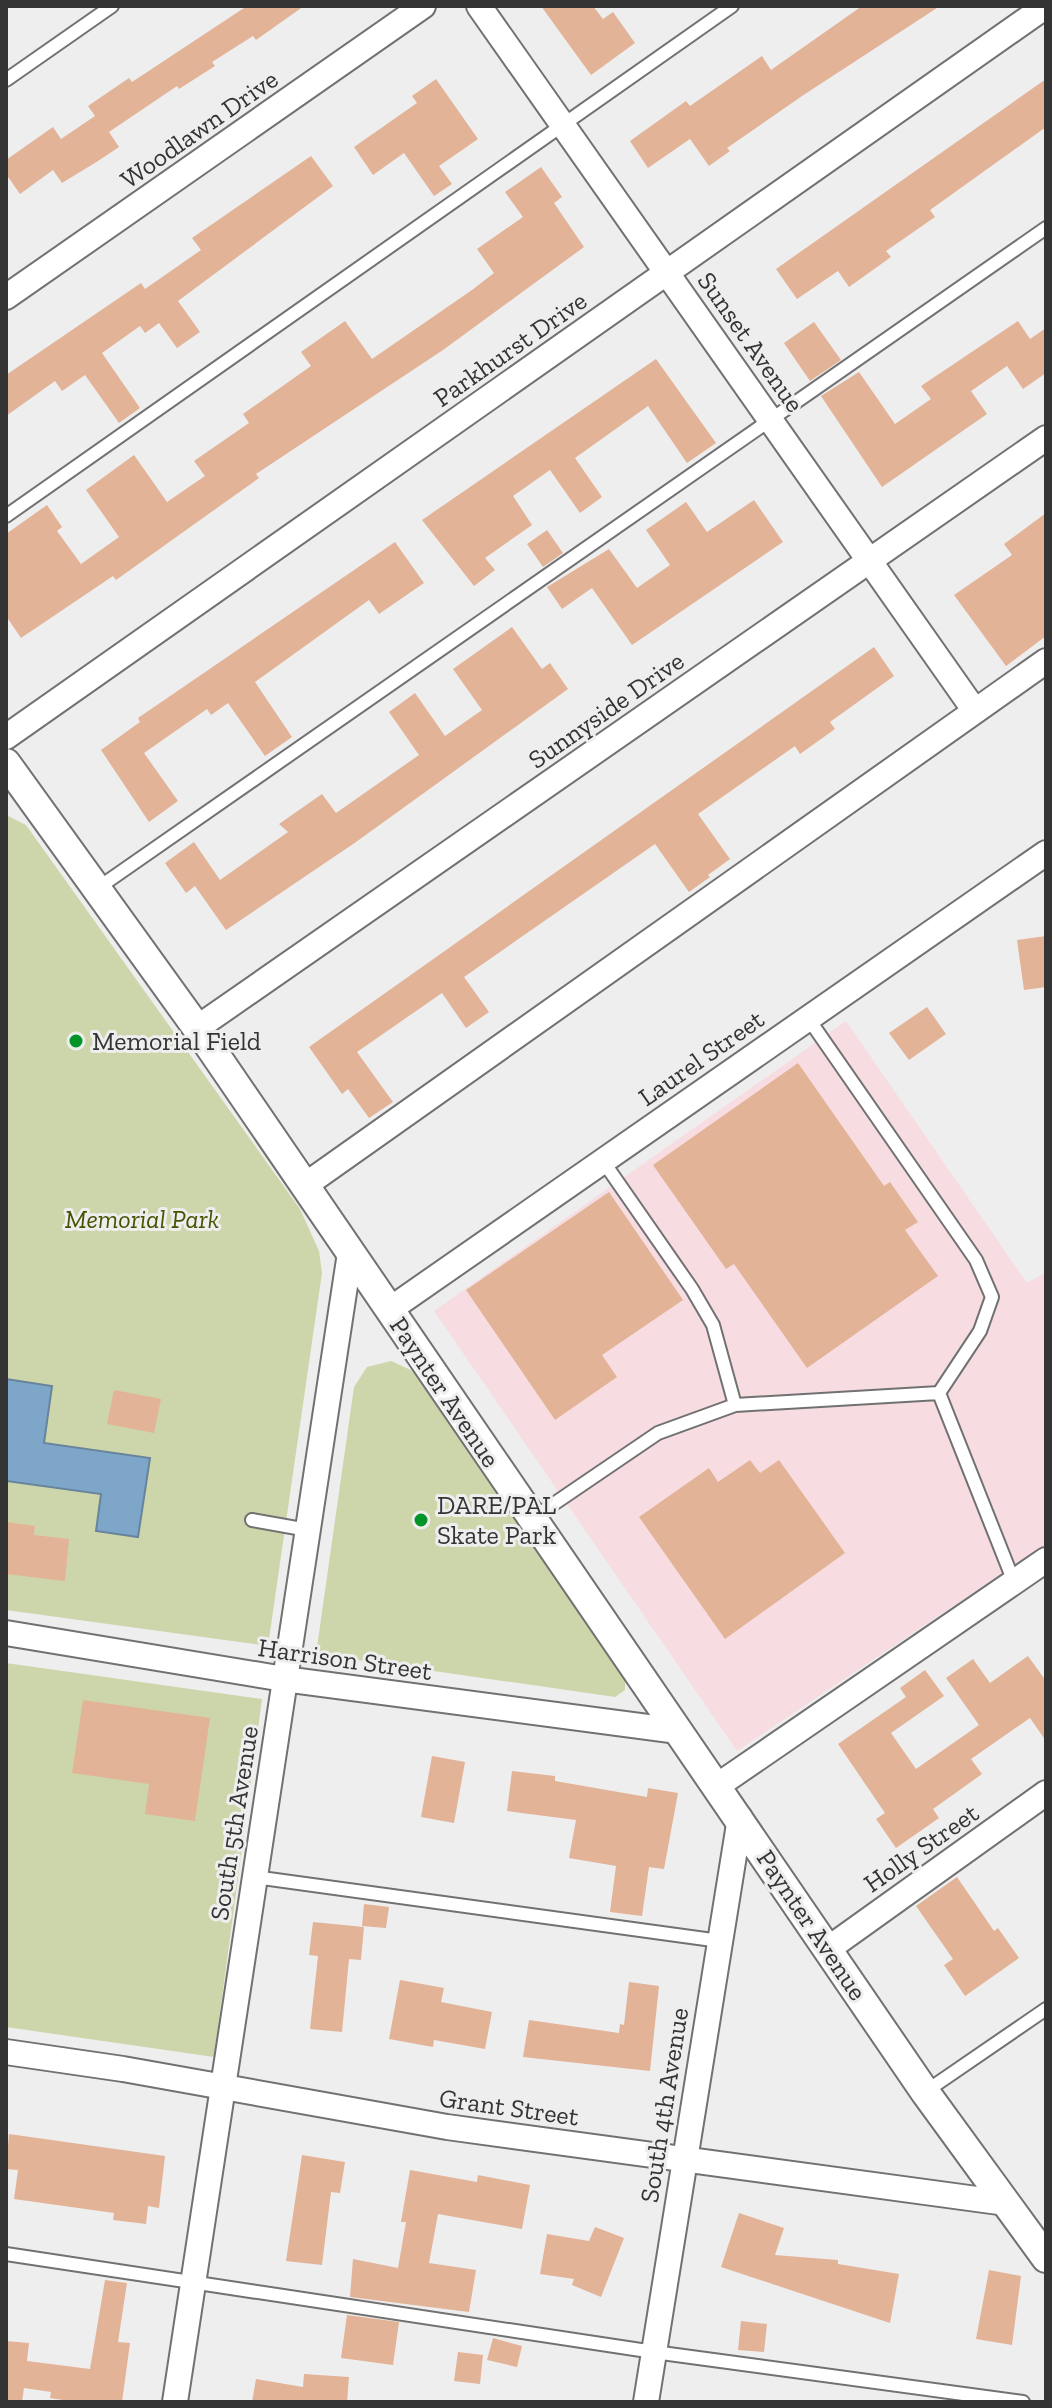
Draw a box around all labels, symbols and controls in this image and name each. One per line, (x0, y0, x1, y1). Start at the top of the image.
street label: Woodlawn Drive (114, 63, 284, 195)
street label: Sunset Avenue (691, 266, 811, 418)
street label: Parkhurst Drive (427, 284, 593, 414)
street label: Sunnyside Drive (522, 644, 690, 776)
street label: Laurel Street (632, 1003, 770, 1113)
place label: Memorial Field (92, 1025, 261, 1057)
marker: Memorial Field (67, 1032, 85, 1050)
park label: Memorial Park (65, 1203, 219, 1235)
street label: Paynter Avenue (383, 1311, 507, 1473)
place label: DARE/PAL Skate Park (437, 1489, 557, 1551)
marker: DARE/PAL Skate Park (412, 1511, 430, 1529)
street label: Harrison Street (256, 1631, 434, 1687)
street label: South 5th Avenue (203, 1724, 265, 1922)
street label: Holly Street (857, 1797, 985, 1899)
street label: Paynter Avenue (750, 1844, 874, 2006)
street label: South 4th Avenue (633, 2005, 695, 2205)
street label: Grant Street (437, 2081, 581, 2133)

